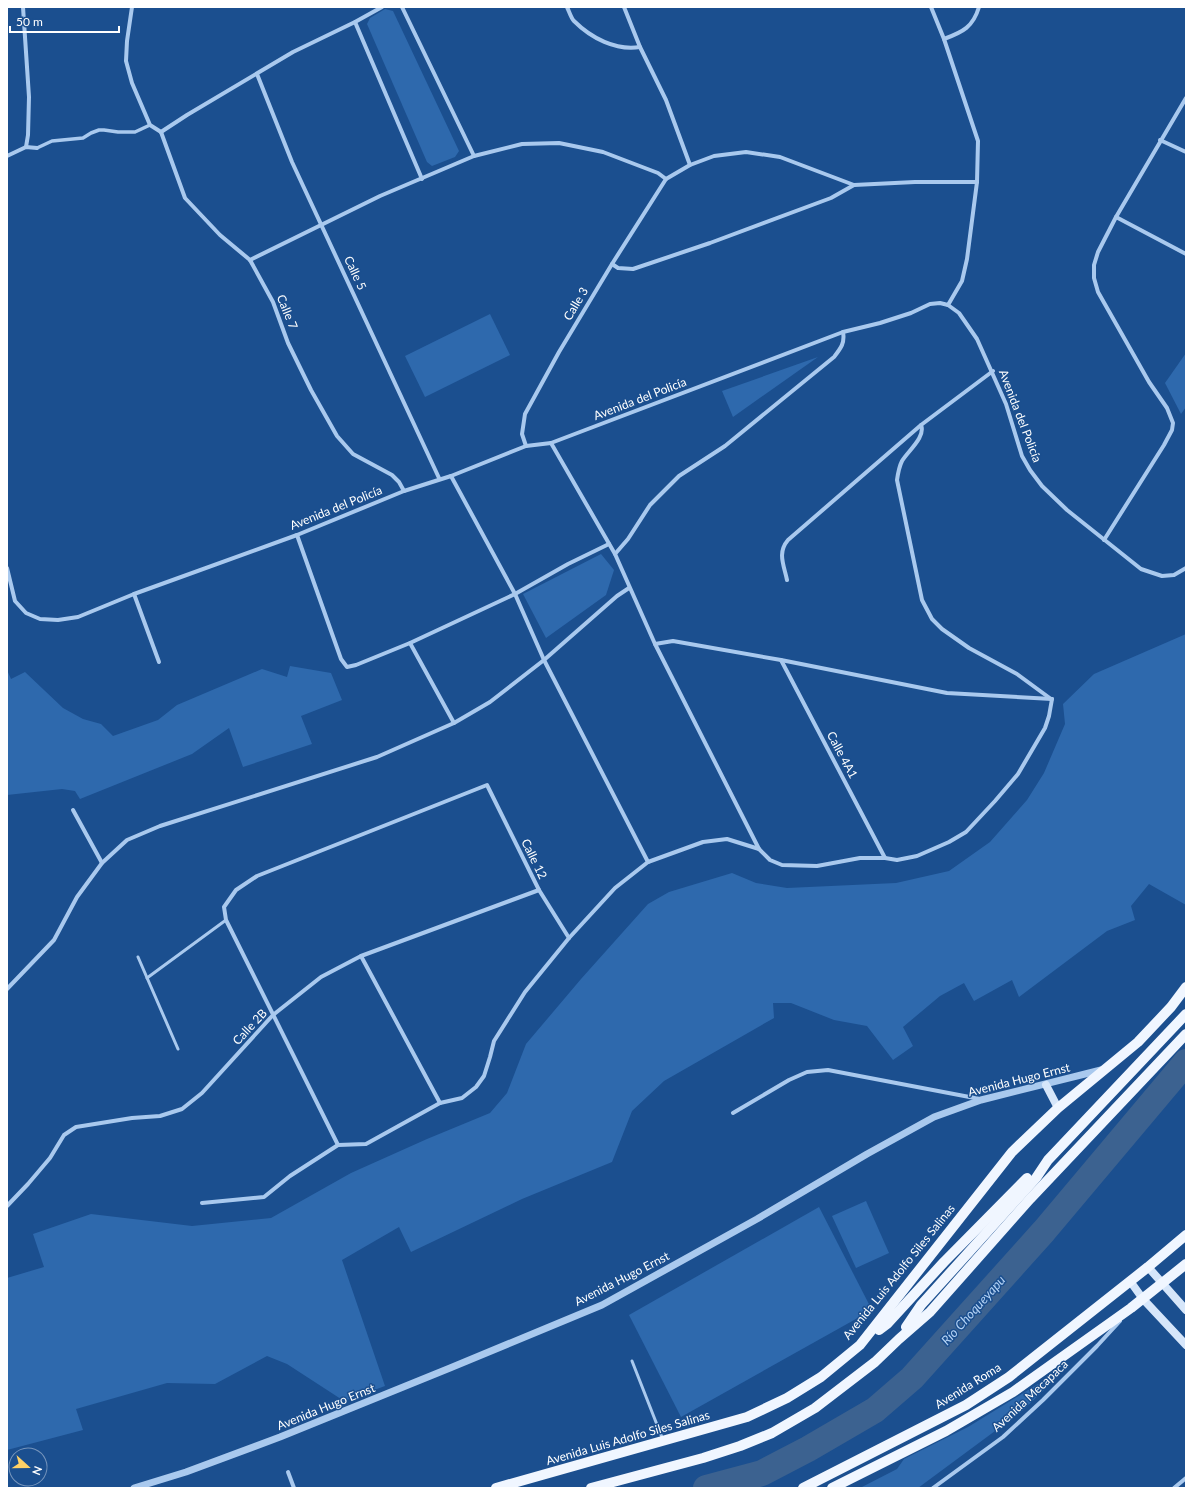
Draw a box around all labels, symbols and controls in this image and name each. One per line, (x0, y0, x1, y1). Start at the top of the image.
scale bar (10, 8, 119, 34)
text: 50 m (16, 14, 43, 29)
street label: Calle 5 (341, 253, 370, 292)
street label: Calle 3 (560, 284, 591, 323)
street label: Calle 7 (274, 292, 301, 331)
street label: Avenida del Policía (996, 367, 1045, 464)
street label: Avenida del Policía (591, 374, 688, 423)
street label: Avenida del Policía (287, 482, 384, 533)
street label: Calle 4A1 (824, 729, 861, 781)
street label: Calle 12 (518, 836, 551, 881)
street label: Calle 2B (229, 1005, 270, 1048)
street label: Avenida Hugo Ernst (966, 1059, 1072, 1099)
street label: Avenida Luis Adolfo Siles Salinas (839, 1201, 958, 1342)
street label: Avenida Hugo Ernst (572, 1248, 672, 1309)
water label: Río Choqueyapu (938, 1272, 1008, 1348)
street label: Avenida Mecapaca (988, 1356, 1071, 1435)
street label: Avenida Roma (932, 1359, 1004, 1412)
street label: Avenida Hugo Ernst (275, 1380, 378, 1433)
street label: Avenida Luis Adolfo Siles Salinas (544, 1407, 711, 1468)
north arrow (8, 1447, 48, 1487)
text: N (30, 1464, 45, 1477)

